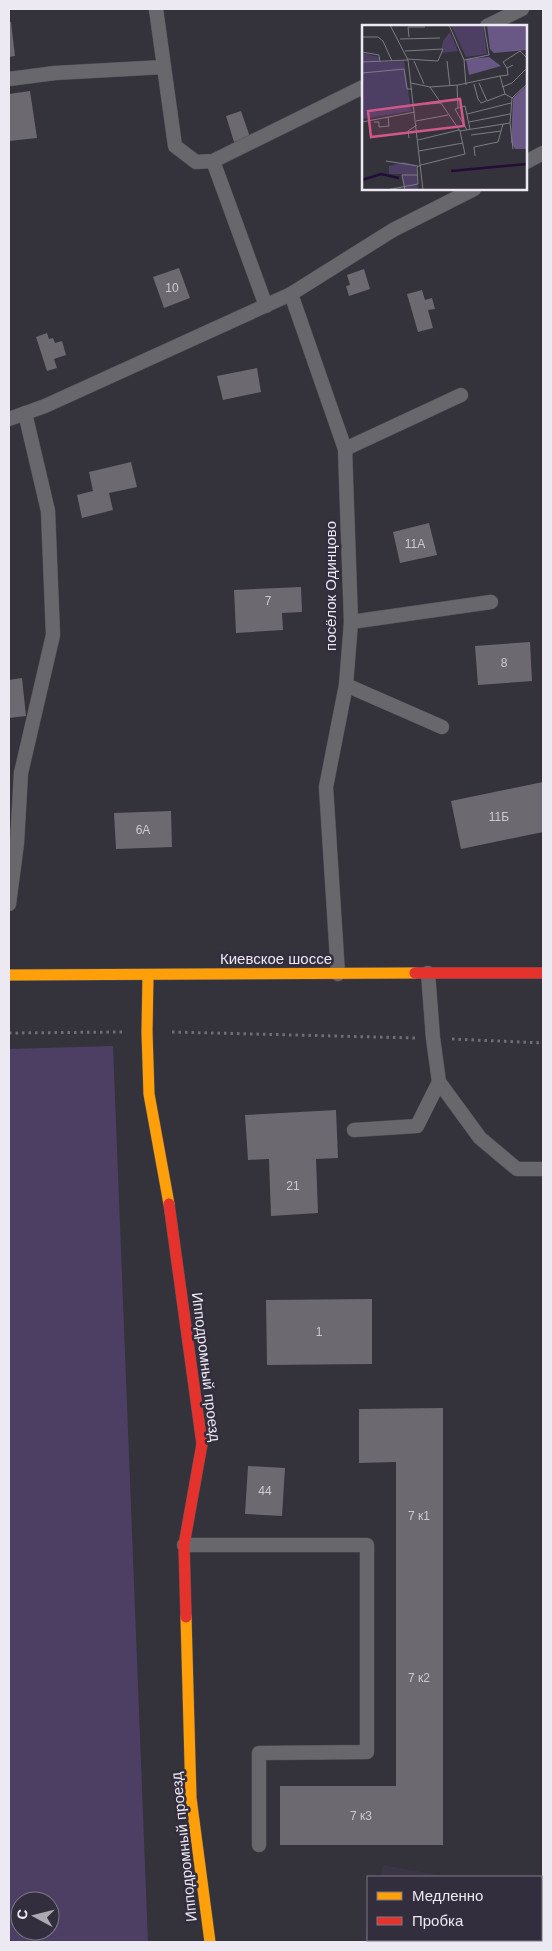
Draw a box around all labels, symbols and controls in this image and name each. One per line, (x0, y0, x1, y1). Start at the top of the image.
inset map (362, 25, 527, 190)
house number: 10 (165, 281, 179, 295)
street label: посёлок Одинцово (322, 521, 339, 651)
house number: 11А (405, 537, 425, 551)
house number: 7 (265, 594, 272, 608)
house number: 8 (501, 656, 508, 670)
house number: 11Б (489, 810, 509, 824)
house number: 6А (136, 823, 150, 837)
street label: Киевское шоссе (220, 950, 332, 967)
house number: 21 (286, 1179, 300, 1193)
street label: Ипподромный проезд (189, 1291, 224, 1443)
house number: 1 (316, 1325, 323, 1339)
house number: 44 (258, 1484, 272, 1498)
house number: 7 к1 (408, 1509, 430, 1523)
house number: 7 к2 (408, 1671, 430, 1685)
street label: Ипподромный проезд (167, 1771, 200, 1923)
house number: 7 к3 (350, 1809, 372, 1823)
legend (367, 1876, 542, 1941)
text: Медленно (412, 1887, 483, 1904)
north arrow (10, 1891, 60, 1941)
text: С (14, 1908, 31, 1920)
text: Пробка (412, 1912, 464, 1929)

